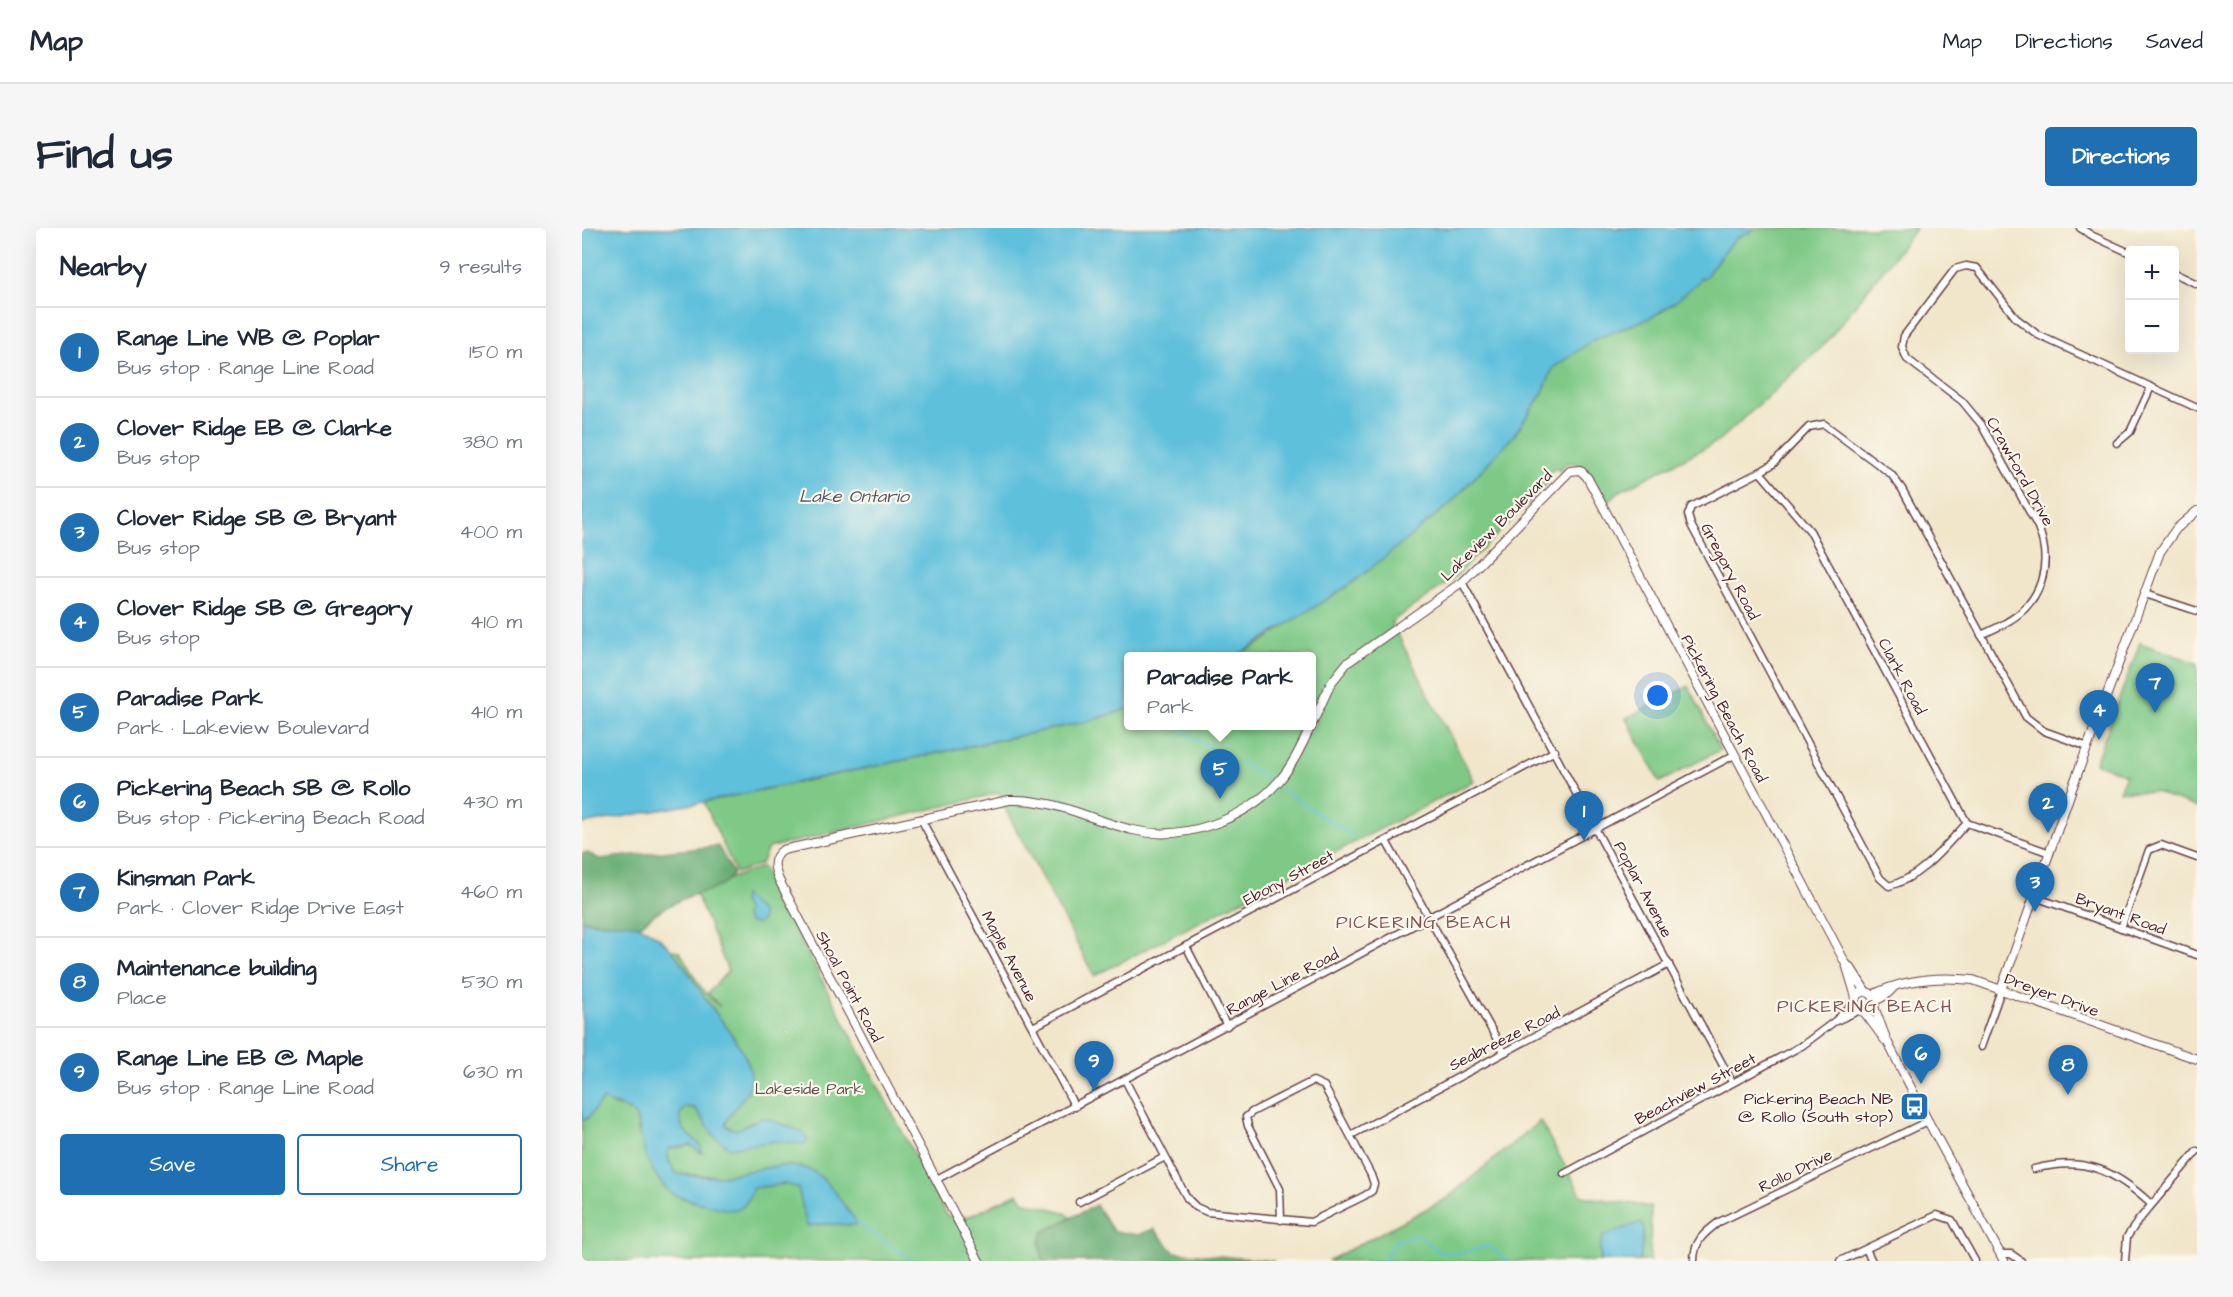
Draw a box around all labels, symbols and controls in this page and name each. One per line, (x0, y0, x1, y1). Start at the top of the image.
text: Map (30, 22, 83, 61)
text: Map (1942, 27, 1982, 56)
text: Directions (2015, 27, 2113, 56)
text: Saved (2146, 27, 2203, 56)
text: Find us (36, 127, 173, 185)
button: Directions (2045, 127, 2197, 186)
map controls (2125, 246, 2179, 354)
button: + (2125, 246, 2179, 300)
text: Nearby (60, 249, 147, 285)
text: 9 results (439, 253, 522, 281)
button: − (2125, 300, 2179, 354)
text: Range Line WB @ Poplar (117, 323, 380, 354)
text: 1 (78, 338, 81, 366)
text: 150 m (469, 338, 522, 366)
text: Bus stop · Range Line Road (117, 354, 374, 382)
text: Clover Ridge EB @ Clarke (117, 413, 392, 444)
street label: Crawford Drive (1981, 413, 2059, 530)
text: 2 (74, 428, 85, 456)
text: 380 m (463, 428, 522, 456)
text: Bus stop (117, 444, 200, 472)
street label: Lakeview Boulevard (1436, 465, 1557, 586)
water label: Lake Ontario (799, 484, 911, 509)
text: Clover Ridge SB @ Bryant (117, 503, 396, 534)
text: 3 (74, 518, 85, 546)
text: 400 m (460, 518, 522, 546)
street label: Gregory Road (1695, 519, 1765, 624)
text: Bus stop (117, 534, 200, 562)
text: Clover Ridge SB @ Gregory (117, 593, 413, 624)
text: 4 (73, 608, 86, 636)
text: 410 m (470, 608, 522, 636)
text: Bus stop (117, 624, 200, 652)
street label: Pickering Beach Road (1675, 631, 1772, 787)
street label: Clark Road (1873, 634, 1931, 719)
popup (1124, 652, 1316, 730)
text: Paradise Park (1147, 662, 1293, 693)
pin: 7 (2136, 664, 2174, 713)
your location (1643, 681, 1672, 710)
text: Paradise Park (117, 683, 263, 714)
pin: 4 (2080, 690, 2119, 740)
text: Park (1147, 693, 1193, 721)
text: 5 (72, 698, 87, 726)
text: 410 m (470, 698, 522, 726)
text: Park · Lakeview Boulevard (117, 714, 369, 742)
pin: 5 (1200, 750, 1240, 799)
text: Pickering Beach SB @ Rollo (117, 773, 410, 804)
pin: 2 (2028, 784, 2068, 833)
text: 6 (73, 788, 86, 816)
text: 430 m (462, 788, 522, 816)
pin: 1 (1564, 792, 1604, 841)
text: Bus stop · Pickering Beach Road (117, 804, 424, 832)
street label: Poplar Avenue (1609, 838, 1678, 942)
street label: Ebony Street (1239, 844, 1339, 912)
pin: 3 (2016, 862, 2054, 912)
text: Kinsman Park (117, 863, 255, 894)
text: 7 (73, 878, 86, 906)
text: 460 m (460, 878, 522, 906)
street label: Bryant Road (2072, 887, 2169, 941)
text: Park · Clover Ridge Drive East (117, 894, 404, 922)
street label: Maple Avenue (976, 907, 1042, 1006)
district label: PICKERING BEACH (1336, 910, 1512, 935)
street label: Shoal Point Road (810, 927, 888, 1046)
street label: Range Line Road (1222, 943, 1343, 1022)
text: Maintenance building (117, 953, 317, 984)
text: 8 (73, 968, 86, 996)
text: 530 m (461, 968, 522, 996)
street label: Dreyer Drive (2001, 968, 2102, 1023)
text: Place (117, 984, 167, 1012)
district label: PICKERING BEACH (1777, 994, 1953, 1019)
street label: Seabreeze Road (1445, 1001, 1564, 1076)
pin: 6 (1902, 1034, 1940, 1084)
pin: 9 (1074, 1042, 1114, 1091)
text: Range Line EB @ Maple (117, 1043, 363, 1074)
pin: 8 (2048, 1046, 2088, 1095)
street label: Beachview Street (1631, 1047, 1760, 1130)
text: 9 (74, 1058, 85, 1086)
text: 630 m (463, 1058, 522, 1086)
text: Bus stop · Range Line Road (117, 1074, 374, 1102)
park label: Lakeside Park (755, 1078, 863, 1100)
place label: Pickering Beach NB @ Rollo (South stop) (1738, 1088, 1894, 1128)
bus stop icon: Pickering Beach NB @ Rollo (South stop) (1898, 1091, 1930, 1123)
button: Save (60, 1134, 285, 1195)
button: Share (297, 1134, 522, 1195)
street label: Rollo Drive (1755, 1143, 1836, 1198)

